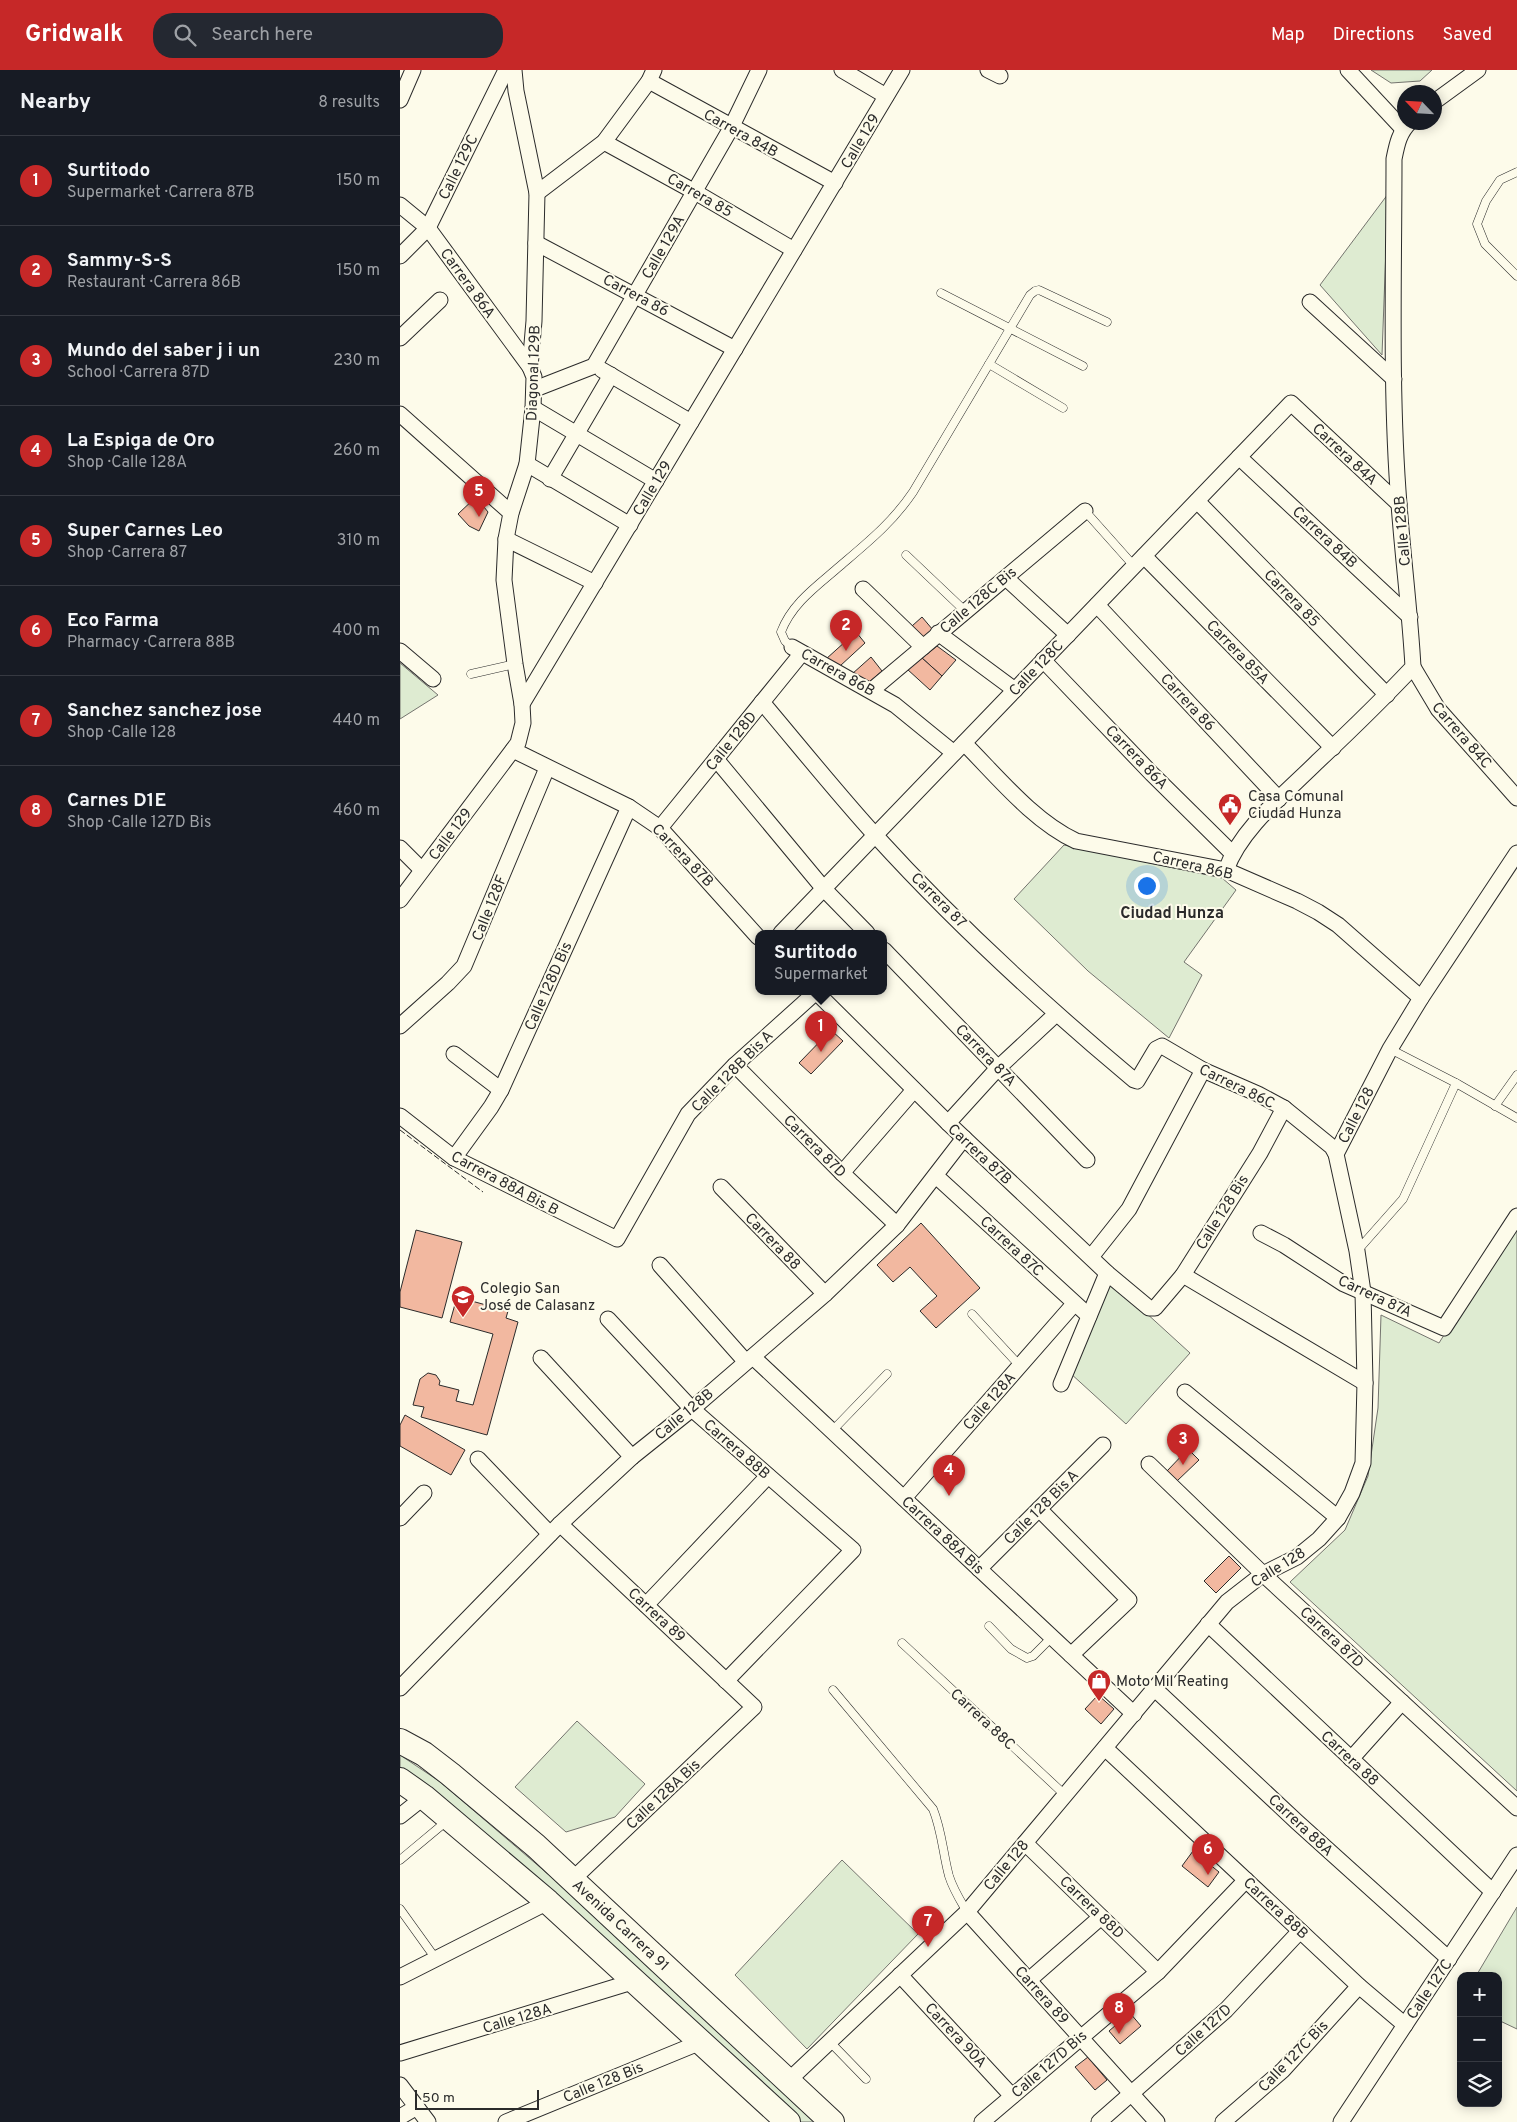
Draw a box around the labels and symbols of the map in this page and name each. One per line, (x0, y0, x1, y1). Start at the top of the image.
north arrow (1397, 85, 1442, 130)
street label: Carrera 84B (700, 106, 781, 163)
street label: Calle 129 (837, 111, 885, 173)
street label: Calle 129C (435, 132, 483, 203)
street label: Carrera 85 (663, 170, 735, 223)
street label: Calle 129A (638, 213, 690, 283)
street label: Carrera 86A (435, 245, 499, 323)
street label: Carrera 86 (599, 271, 672, 322)
street label: Diagonal 129B (523, 325, 546, 421)
street label: Carrera 84A (1307, 420, 1381, 490)
street label: Calle 129 (629, 458, 677, 520)
pin: 5 (463, 476, 495, 517)
street label: Calle 128B (1391, 495, 1416, 567)
street label: Carrera 84B (1287, 503, 1361, 573)
street label: Calle 128C Bis (937, 563, 1021, 639)
street label: Carrera 85 (1259, 566, 1323, 632)
pin: 2 (830, 610, 862, 651)
street label: Carrera 85A (1201, 617, 1272, 689)
street label: Calle 128C (1006, 637, 1068, 701)
street label: Carrera 86B (797, 645, 878, 702)
street label: Carrera 86 (1155, 670, 1219, 736)
street label: Carrera 84C (1427, 699, 1495, 773)
street label: Calle 128D (702, 708, 762, 776)
street label: Carrera 86A (1101, 722, 1171, 794)
place label: Casa Comunal Ciudad Hunza (1248, 788, 1344, 824)
public building icon: Casa Comunal Ciudad Hunza (1217, 792, 1243, 826)
street label: Calle 129 (425, 805, 477, 865)
street label: Carrera 87B (647, 820, 717, 892)
street label: Carrera 86B (1151, 848, 1235, 885)
street label: Carrera 87 (906, 869, 970, 933)
street label: Calle 128F (469, 873, 512, 944)
your location (1134, 873, 1160, 899)
district label: Ciudad Hunza (1120, 904, 1224, 924)
street label: Calle 128D Bis (521, 939, 577, 1034)
pin: 1 (805, 1011, 837, 1052)
street label: Carrera 87A (950, 1021, 1019, 1091)
street label: Calle 128B Bis A (688, 1027, 778, 1117)
street label: Carrera 86C (1195, 1061, 1277, 1114)
street label: Calle 128 (1335, 1084, 1380, 1147)
street label: Carrera 87D (779, 1112, 849, 1182)
street label: Carrera 87B (943, 1121, 1015, 1190)
street label: Carrera 88A Bis B (447, 1148, 562, 1221)
street label: Calle 128 Bis (1193, 1172, 1254, 1254)
street label: Carrera 88 (740, 1209, 804, 1275)
street label: Carrera 87C (975, 1213, 1047, 1281)
street label: Carrera 87A (1334, 1272, 1414, 1323)
place label: Colegio San José de Calasanz (480, 1280, 595, 1316)
school or university icon: Colegio San José de Calasanz (450, 1284, 476, 1318)
street label: Calle 128A (960, 1369, 1021, 1435)
street label: Calle 128B (652, 1385, 718, 1445)
street label: Carrera 88B (699, 1416, 773, 1484)
pin: 3 (1167, 1424, 1199, 1465)
pin: 4 (933, 1455, 965, 1496)
street label: Calle 128 Bis A (1001, 1467, 1084, 1550)
street label: Carrera 88A Bis (897, 1493, 987, 1579)
street label: Calle 128 (1248, 1544, 1310, 1592)
street label: Carrera 89 (623, 1585, 689, 1648)
street label: Carrera 87D (1295, 1603, 1367, 1673)
shop icon: Moto Mil Reating (1086, 1668, 1112, 1702)
place label: Moto Mil Reating (1116, 1673, 1229, 1692)
street label: Carrera 88C (945, 1685, 1018, 1755)
street label: Carrera 88 (1316, 1727, 1382, 1791)
street label: Calle 128A Bis (623, 1756, 705, 1834)
street label: Carrera 88A (1263, 1791, 1337, 1861)
pin: 6 (1192, 1834, 1224, 1875)
street label: Calle 128 (980, 1836, 1034, 1895)
street label: Carrera 88D (1055, 1873, 1127, 1944)
street label: Carrera 88B (1238, 1874, 1312, 1944)
street label: Avenida Carrera 91 (567, 1876, 673, 1976)
pin: 7 (912, 1906, 944, 1947)
street label: Calle 127C (1403, 1956, 1457, 2024)
street label: Carrera 89 (1010, 1963, 1072, 2029)
pin: 8 (1103, 1993, 1135, 2034)
street label: Carrera 90A (920, 1999, 990, 2073)
street label: Calle 128A (481, 2000, 554, 2039)
street label: Calle 127D (1172, 2001, 1236, 2061)
street label: Calle 127C Bis (1255, 2017, 1333, 2097)
street label: Calle 127D Bis (1008, 2027, 1092, 2103)
street label: Calle 128 Bis (561, 2059, 647, 2108)
scale bar (415, 2087, 539, 2110)

